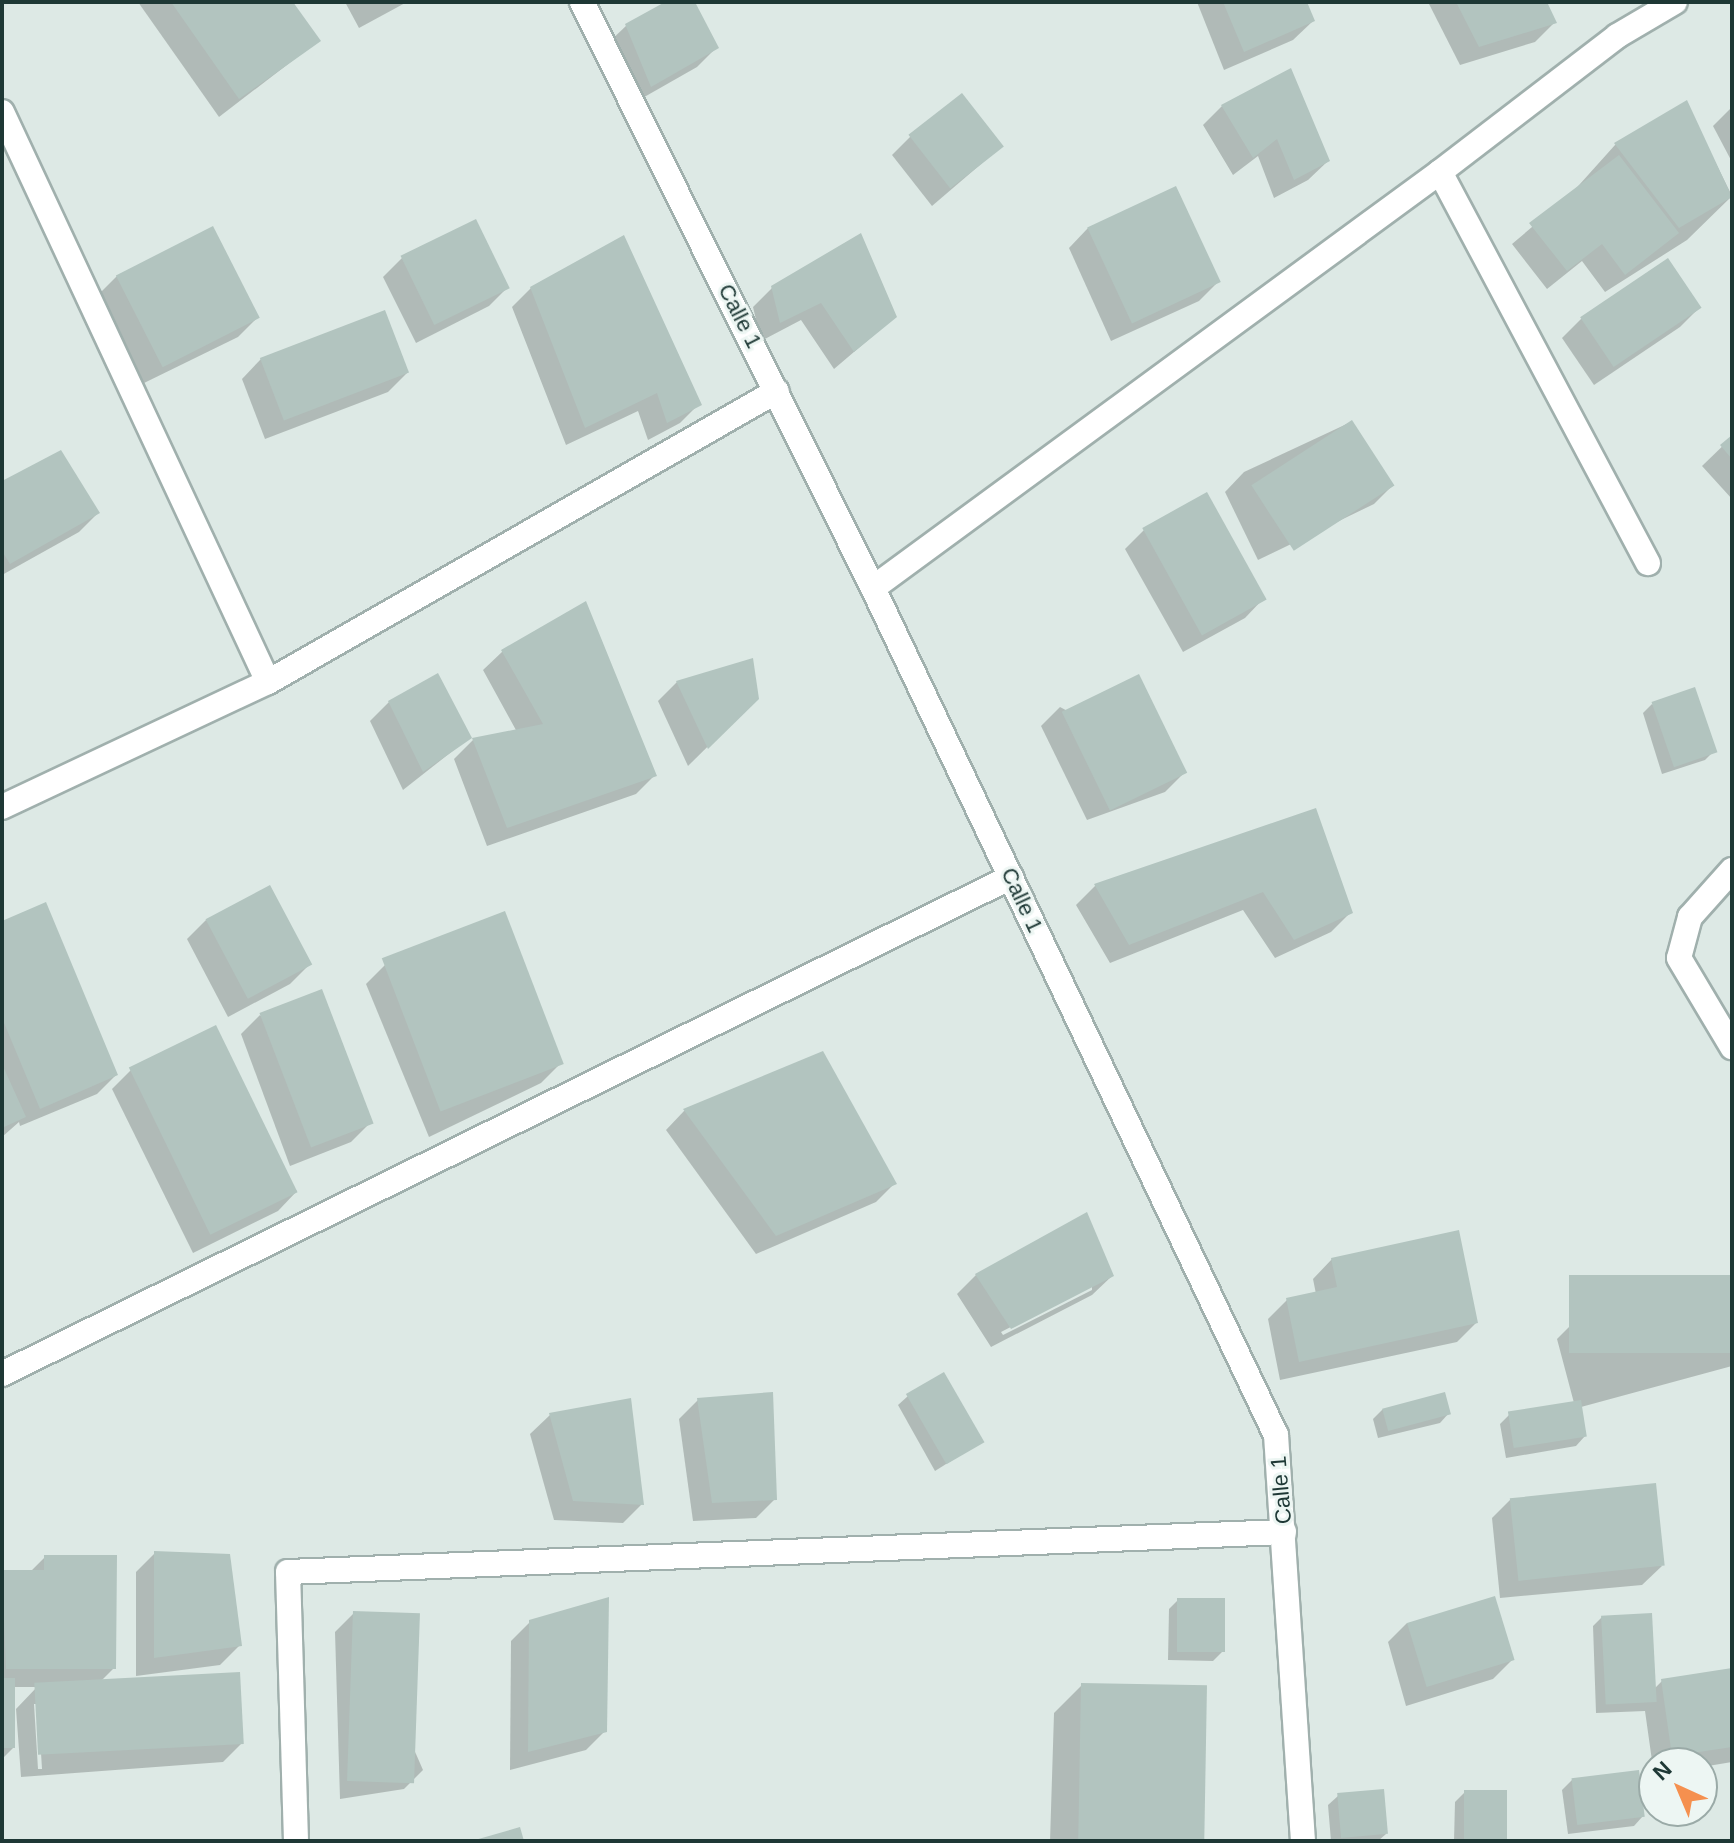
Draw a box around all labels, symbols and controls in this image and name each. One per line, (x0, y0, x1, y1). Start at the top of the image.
street label: Calle 1 (713, 279, 767, 353)
street label: Calle 1 (996, 863, 1048, 937)
street label: Calle 1 (1265, 1455, 1297, 1525)
north arrow (1638, 1747, 1718, 1827)
text: N (1648, 1756, 1677, 1785)

